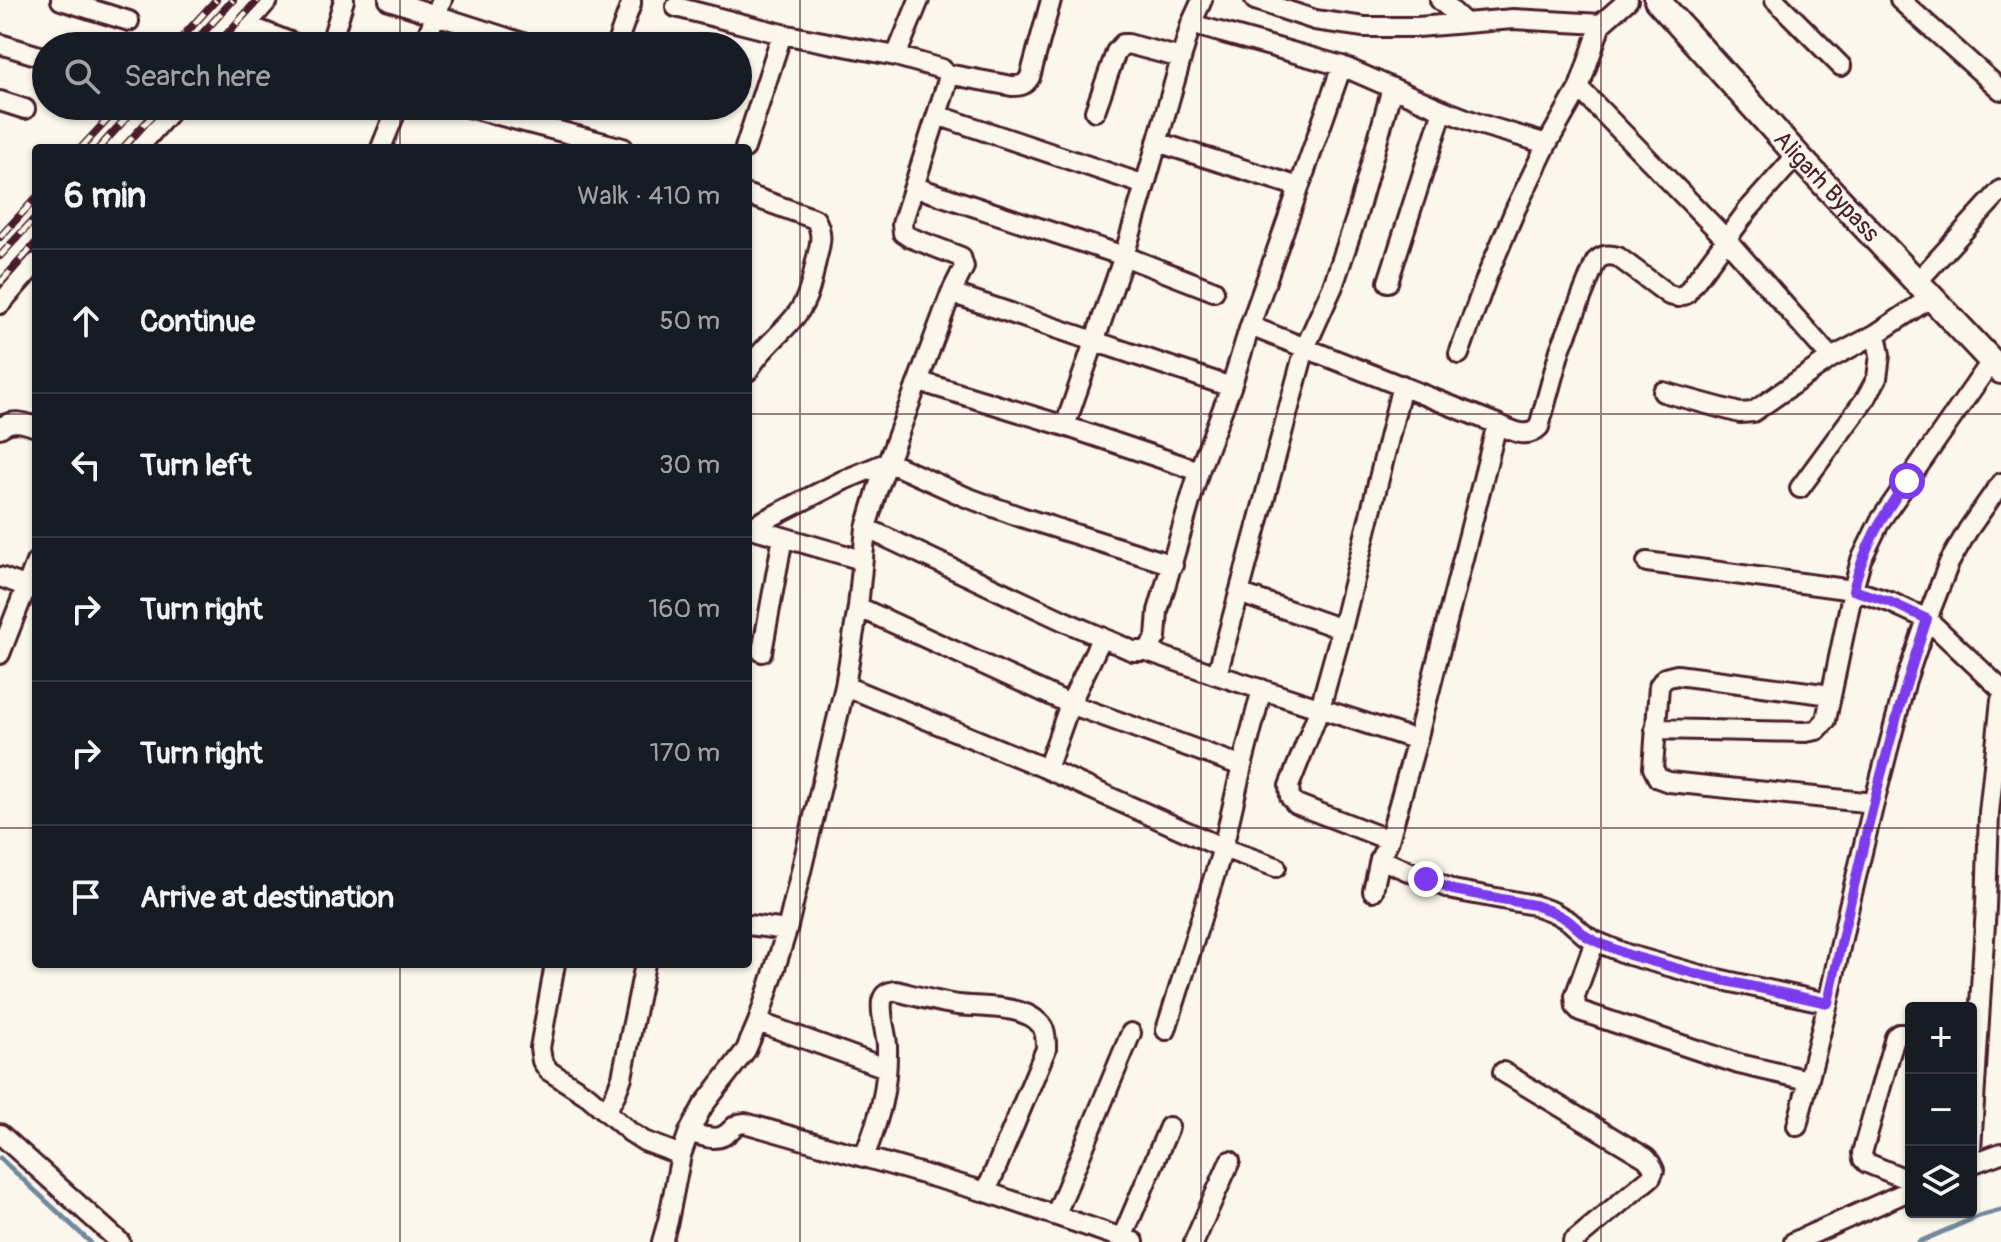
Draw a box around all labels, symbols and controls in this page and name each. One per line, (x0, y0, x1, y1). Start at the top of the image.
search box (32, 32, 752, 120)
icon: search (60, 54, 104, 98)
text: Search here (124, 58, 271, 95)
street label: Aligarh Bypass (1768, 125, 1886, 248)
text: 6 min (64, 175, 146, 218)
text: Walk · 410 m (577, 180, 720, 212)
icon: ahead (64, 299, 108, 343)
text: Continue (140, 303, 255, 340)
text: 50 m (659, 305, 720, 337)
icon: left (64, 443, 108, 487)
text: Turn left (140, 447, 251, 484)
text: 30 m (659, 449, 720, 481)
route start (1889, 463, 1925, 499)
icon: right (64, 587, 108, 631)
text: Turn right (140, 591, 263, 628)
text: 160 m (648, 593, 720, 625)
icon: right (64, 731, 108, 775)
text: Turn right (140, 735, 263, 772)
text: 170 m (650, 737, 720, 769)
route end (1408, 861, 1444, 897)
icon: arrive (64, 875, 108, 919)
text: Arrive at destination (140, 879, 394, 916)
map controls (1905, 1002, 1977, 1218)
button: + (1905, 1002, 1977, 1074)
button: − (1905, 1074, 1977, 1146)
button: layers (1905, 1146, 1977, 1218)

